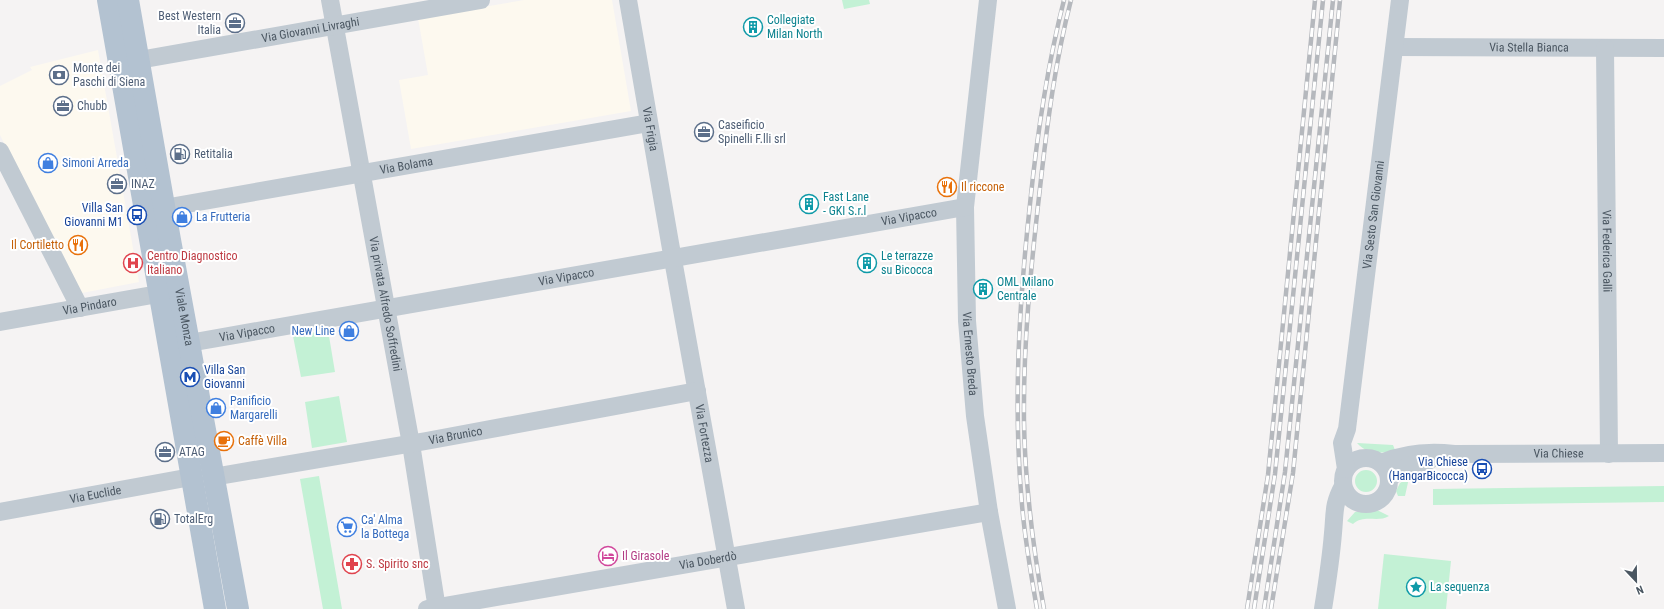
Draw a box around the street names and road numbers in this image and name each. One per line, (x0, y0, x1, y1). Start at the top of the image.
street label: Via Giovanni Livraghi (260, 14, 360, 45)
street label: Via Stella Bianca (1489, 40, 1569, 55)
street label: Via Frigia (640, 106, 661, 152)
street label: Via Bolama (379, 154, 434, 177)
street label: Via Sesto San Giovanni (1360, 160, 1387, 270)
street label: Via Vipacco (880, 205, 938, 229)
street label: Via Federica Galli (1600, 210, 1614, 292)
street label: Via privata Alfredo Soffredini (366, 235, 405, 373)
street label: Via Vipacco (537, 265, 595, 289)
street label: Viale Monza (172, 287, 196, 347)
street label: Via Pindaro (62, 294, 118, 318)
street label: Via Ernesto Breda (960, 311, 980, 396)
street label: Via Vipacco (218, 321, 276, 345)
street label: Via Fortezza (692, 403, 717, 464)
street label: Via Brunico (428, 424, 483, 447)
street label: Via Chiese (1534, 446, 1584, 461)
street label: Via Euclide (68, 483, 123, 506)
street label: Via Doberdò (678, 549, 738, 572)

